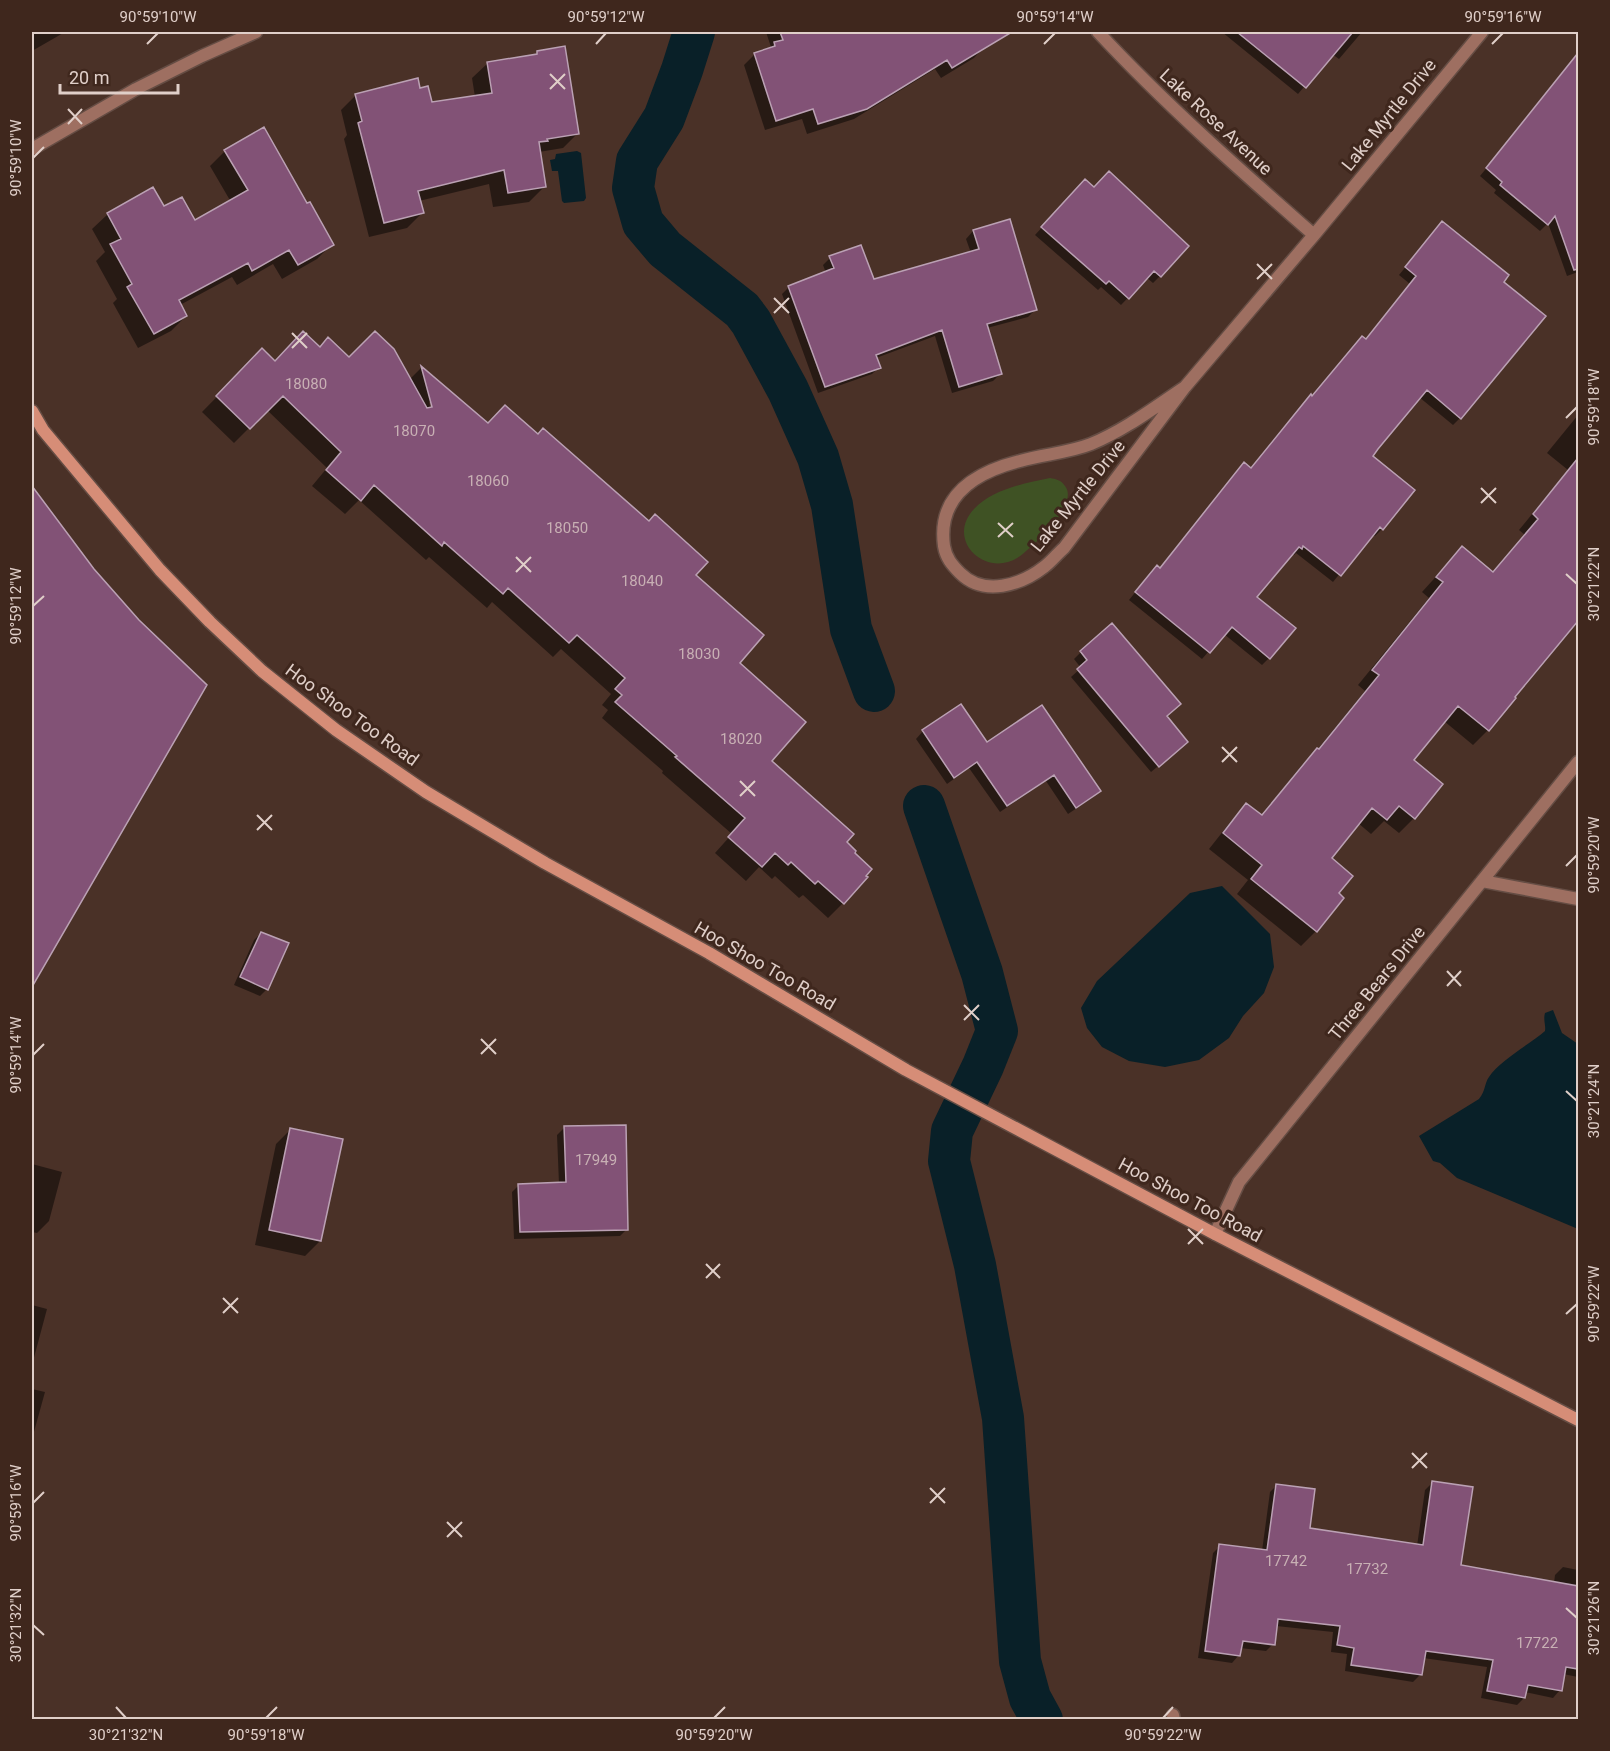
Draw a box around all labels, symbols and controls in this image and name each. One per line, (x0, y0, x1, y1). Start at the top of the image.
text: 90°59'10"W (120, 8, 196, 26)
text: 90°59'12"W (568, 8, 644, 26)
text: 90°59'14"W (1017, 8, 1093, 26)
text: 90°59'16"W (1465, 8, 1541, 26)
street label: Lake Myrtle Drive (1337, 54, 1440, 175)
scale bar (60, 57, 178, 95)
street label: Lake Rose Avenue (1156, 64, 1277, 179)
text: 20 m (69, 67, 109, 88)
text: 90°59'10"W (7, 120, 25, 196)
text: 90°59'18"W (1585, 369, 1603, 445)
house number: 18080 (285, 375, 327, 393)
house number: 18070 (393, 422, 435, 440)
street label: Lake Myrtle Drive (1026, 435, 1129, 556)
house number: 18060 (467, 472, 509, 490)
house number: 18050 (546, 519, 588, 537)
text: 30°21'22"N (1585, 547, 1603, 621)
text: 90°59'12"W (7, 568, 25, 644)
house number: 18040 (621, 572, 663, 590)
house number: 18030 (678, 645, 720, 663)
street label: Hoo Shoo Too Road (282, 659, 423, 770)
house number: 18020 (720, 730, 762, 748)
text: 90°59'20"W (1585, 817, 1603, 893)
street label: Hoo Shoo Too Road (691, 917, 839, 1014)
street label: Three Bears Drive (1324, 921, 1429, 1044)
text: 90°59'14"W (7, 1017, 25, 1093)
text: 30°21'24"N (1585, 1064, 1603, 1138)
house number: 17949 (575, 1151, 617, 1169)
street label: Hoo Shoo Too Road (1115, 1153, 1265, 1246)
text: 90°59'22"W (1585, 1266, 1603, 1342)
text: 90°59'16"W (7, 1465, 25, 1541)
house number: 17742 (1265, 1552, 1307, 1570)
house number: 17732 (1346, 1560, 1388, 1578)
text: 30°21'26"N (1585, 1581, 1603, 1655)
text: 30°21'32"N (7, 1588, 25, 1662)
house number: 17722 (1516, 1634, 1558, 1652)
text: 30°21'32"N (89, 1726, 163, 1744)
text: 90°59'18"W (228, 1726, 304, 1744)
text: 90°59'20"W (676, 1726, 752, 1744)
text: 90°59'22"W (1125, 1726, 1201, 1744)

